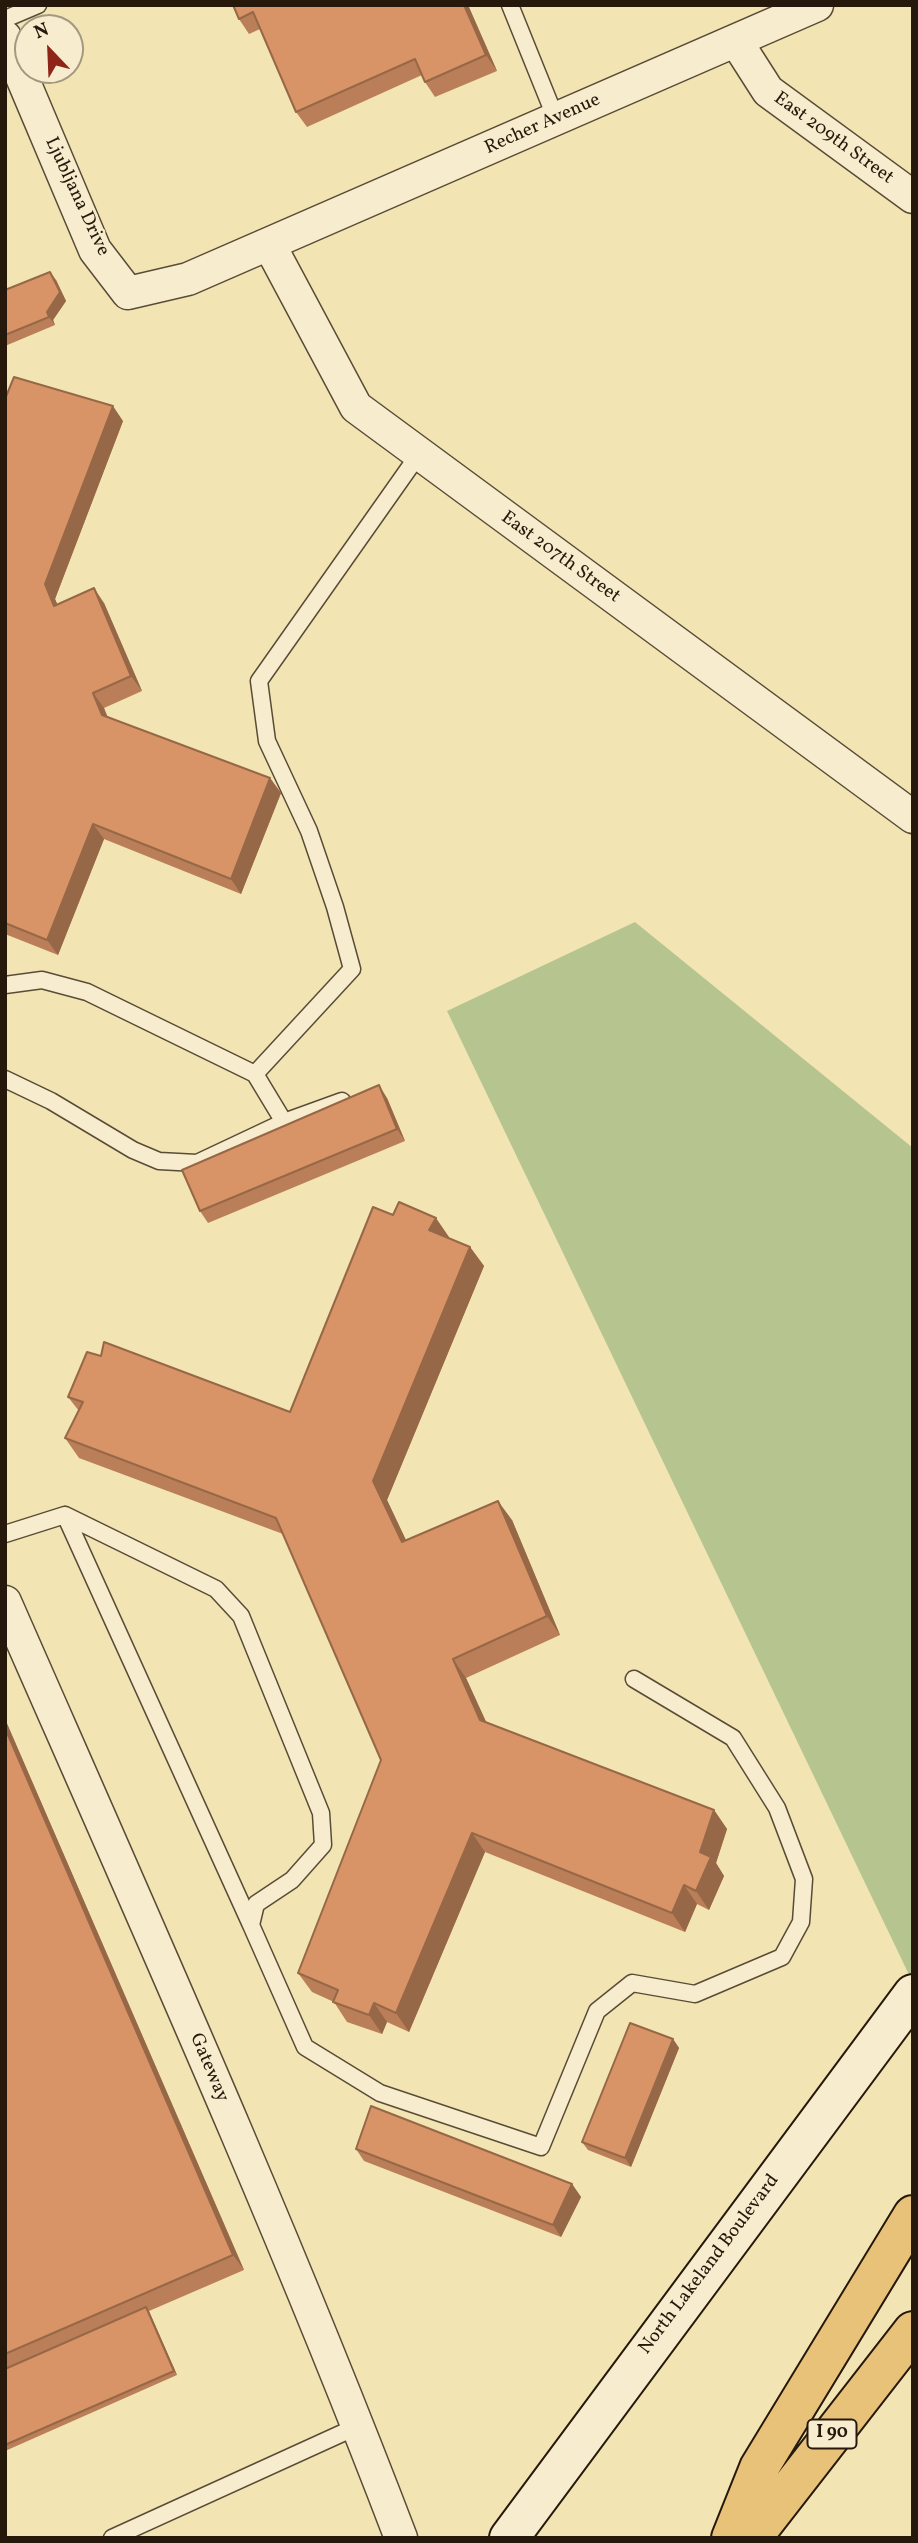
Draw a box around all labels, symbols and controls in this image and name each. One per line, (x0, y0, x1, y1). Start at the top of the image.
north arrow (14, 14, 84, 84)
text: N (30, 17, 53, 46)
street label: East 209th Street (769, 88, 897, 190)
street label: Recher Avenue (482, 89, 604, 161)
street label: Ljubljana Drive (39, 134, 113, 260)
street label: East 207th Street (496, 507, 624, 609)
street label: Gateway (183, 2030, 233, 2106)
street label: North Lakeland Boulevard (635, 2171, 785, 2359)
road number: I 90 (808, 2420, 856, 2448)

